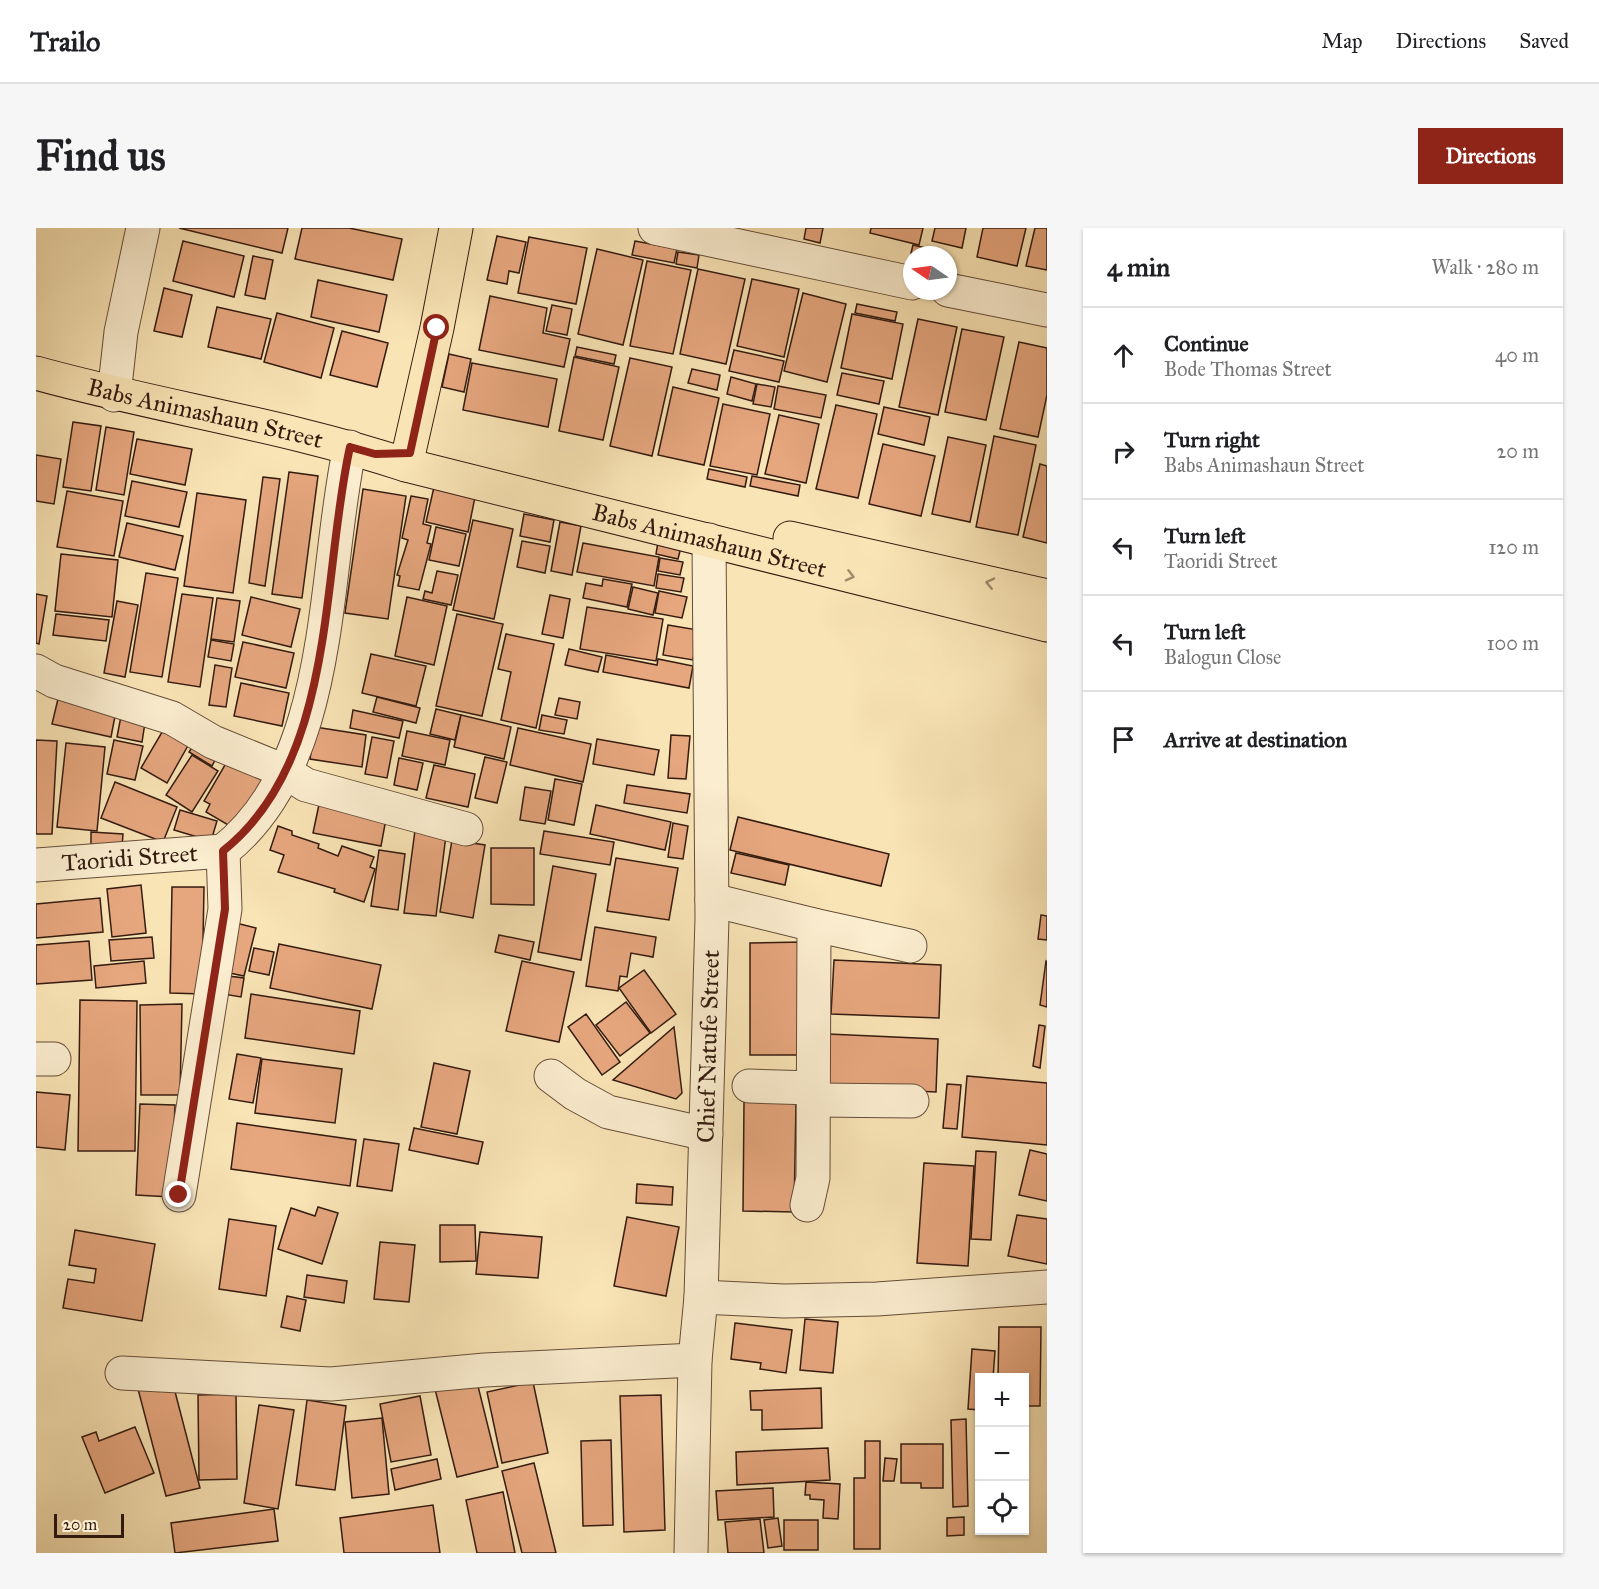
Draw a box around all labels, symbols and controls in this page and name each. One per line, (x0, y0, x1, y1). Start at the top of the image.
text: Trailo (30, 24, 100, 59)
text: Map (1322, 28, 1363, 54)
text: Directions (1396, 28, 1486, 54)
text: Saved (1519, 28, 1569, 54)
button: Directions (1418, 128, 1563, 184)
text: Find us (36, 130, 166, 182)
north arrow (903, 246, 957, 300)
text: 4 min (1107, 251, 1170, 283)
text: Walk · 280 m (1432, 255, 1539, 279)
route start (423, 314, 449, 340)
text: Continue (1164, 330, 1249, 357)
icon: ahead (1107, 339, 1140, 372)
text: 40 m (1495, 343, 1539, 367)
text: Bode Thomas Street (1164, 357, 1332, 381)
street label: Babs Animashaun Street (84, 372, 327, 455)
text: Turn right (1164, 426, 1260, 453)
icon: right (1107, 435, 1140, 468)
text: 20 m (1496, 439, 1539, 463)
text: Babs Animashaun Street (1164, 453, 1364, 477)
street label: Babs Animashaun Street (589, 497, 830, 585)
text: Turn left (1164, 522, 1246, 549)
icon: left (1107, 531, 1140, 564)
text: 120 m (1488, 535, 1539, 559)
text: Taoridi Street (1164, 549, 1278, 573)
one-way arrow (845, 568, 855, 581)
one-way arrow (985, 578, 995, 591)
text: Turn left (1164, 618, 1246, 645)
icon: left (1107, 627, 1140, 660)
text: 100 m (1487, 631, 1539, 655)
text: Balogun Close (1164, 645, 1281, 669)
icon: arrive (1107, 723, 1140, 756)
text: Arrive at destination (1164, 726, 1347, 753)
street label: Taoridi Street (61, 838, 199, 878)
street label: Chief Natufe Street (690, 949, 726, 1144)
route end (165, 1181, 191, 1207)
map controls (975, 1373, 1029, 1535)
button: + (975, 1373, 1029, 1427)
button: − (975, 1427, 1029, 1481)
button: locate (975, 1481, 1029, 1535)
scale bar (54, 1511, 124, 1538)
text: 20 m (63, 1515, 97, 1534)

